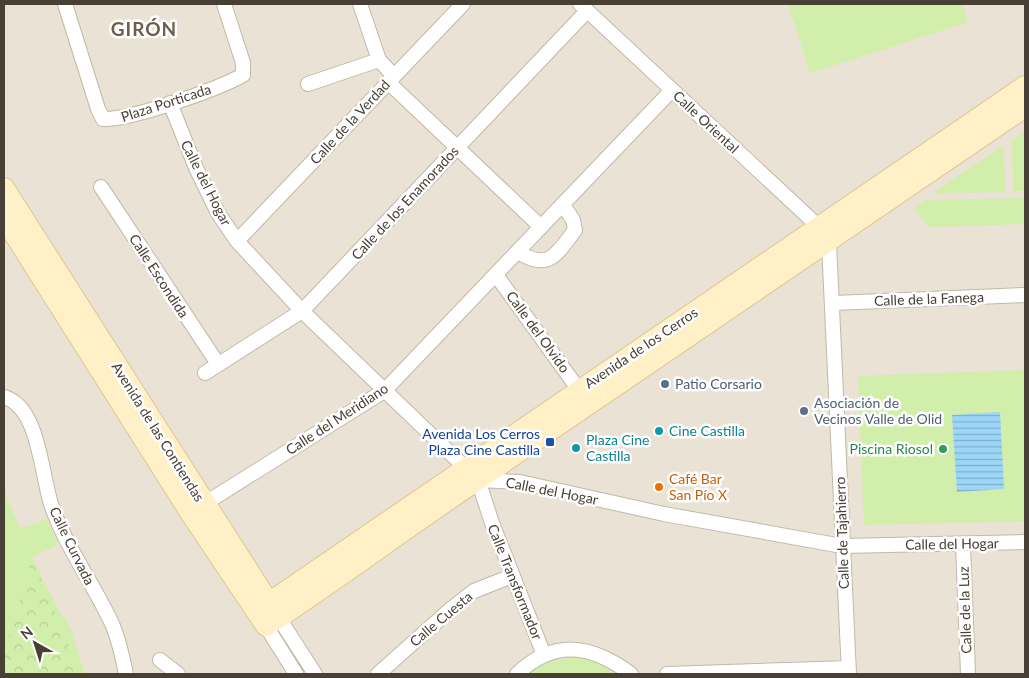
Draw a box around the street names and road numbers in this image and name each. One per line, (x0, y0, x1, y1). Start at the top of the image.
street label: Calle de la Verdad (306, 76, 393, 167)
street label: Plaza Porticada (119, 80, 213, 125)
street label: Calle Oriental (670, 87, 743, 156)
street label: Calle del Hogar (178, 137, 235, 228)
street label: Calle de los Enamorados (347, 142, 462, 263)
street label: Calle Escondida (126, 231, 193, 321)
street label: Calle del Olvido (503, 288, 574, 376)
street label: Calle de la Fanega (874, 288, 984, 309)
street label: Avenida de los Cerros (581, 303, 701, 392)
street label: Avenida de las Contiendas (109, 359, 208, 505)
street label: Calle del Meridiano (282, 379, 391, 458)
street label: Calle del Hogar (504, 473, 600, 508)
street label: Calle de Tajahierro (831, 476, 852, 590)
street label: Calle Curvada (46, 504, 99, 588)
street label: Calle Transformador (485, 522, 546, 642)
street label: Calle del Hogar (905, 534, 999, 553)
street label: Calle de la Luz (954, 566, 975, 654)
street label: Calle Cuesta (406, 588, 475, 650)

